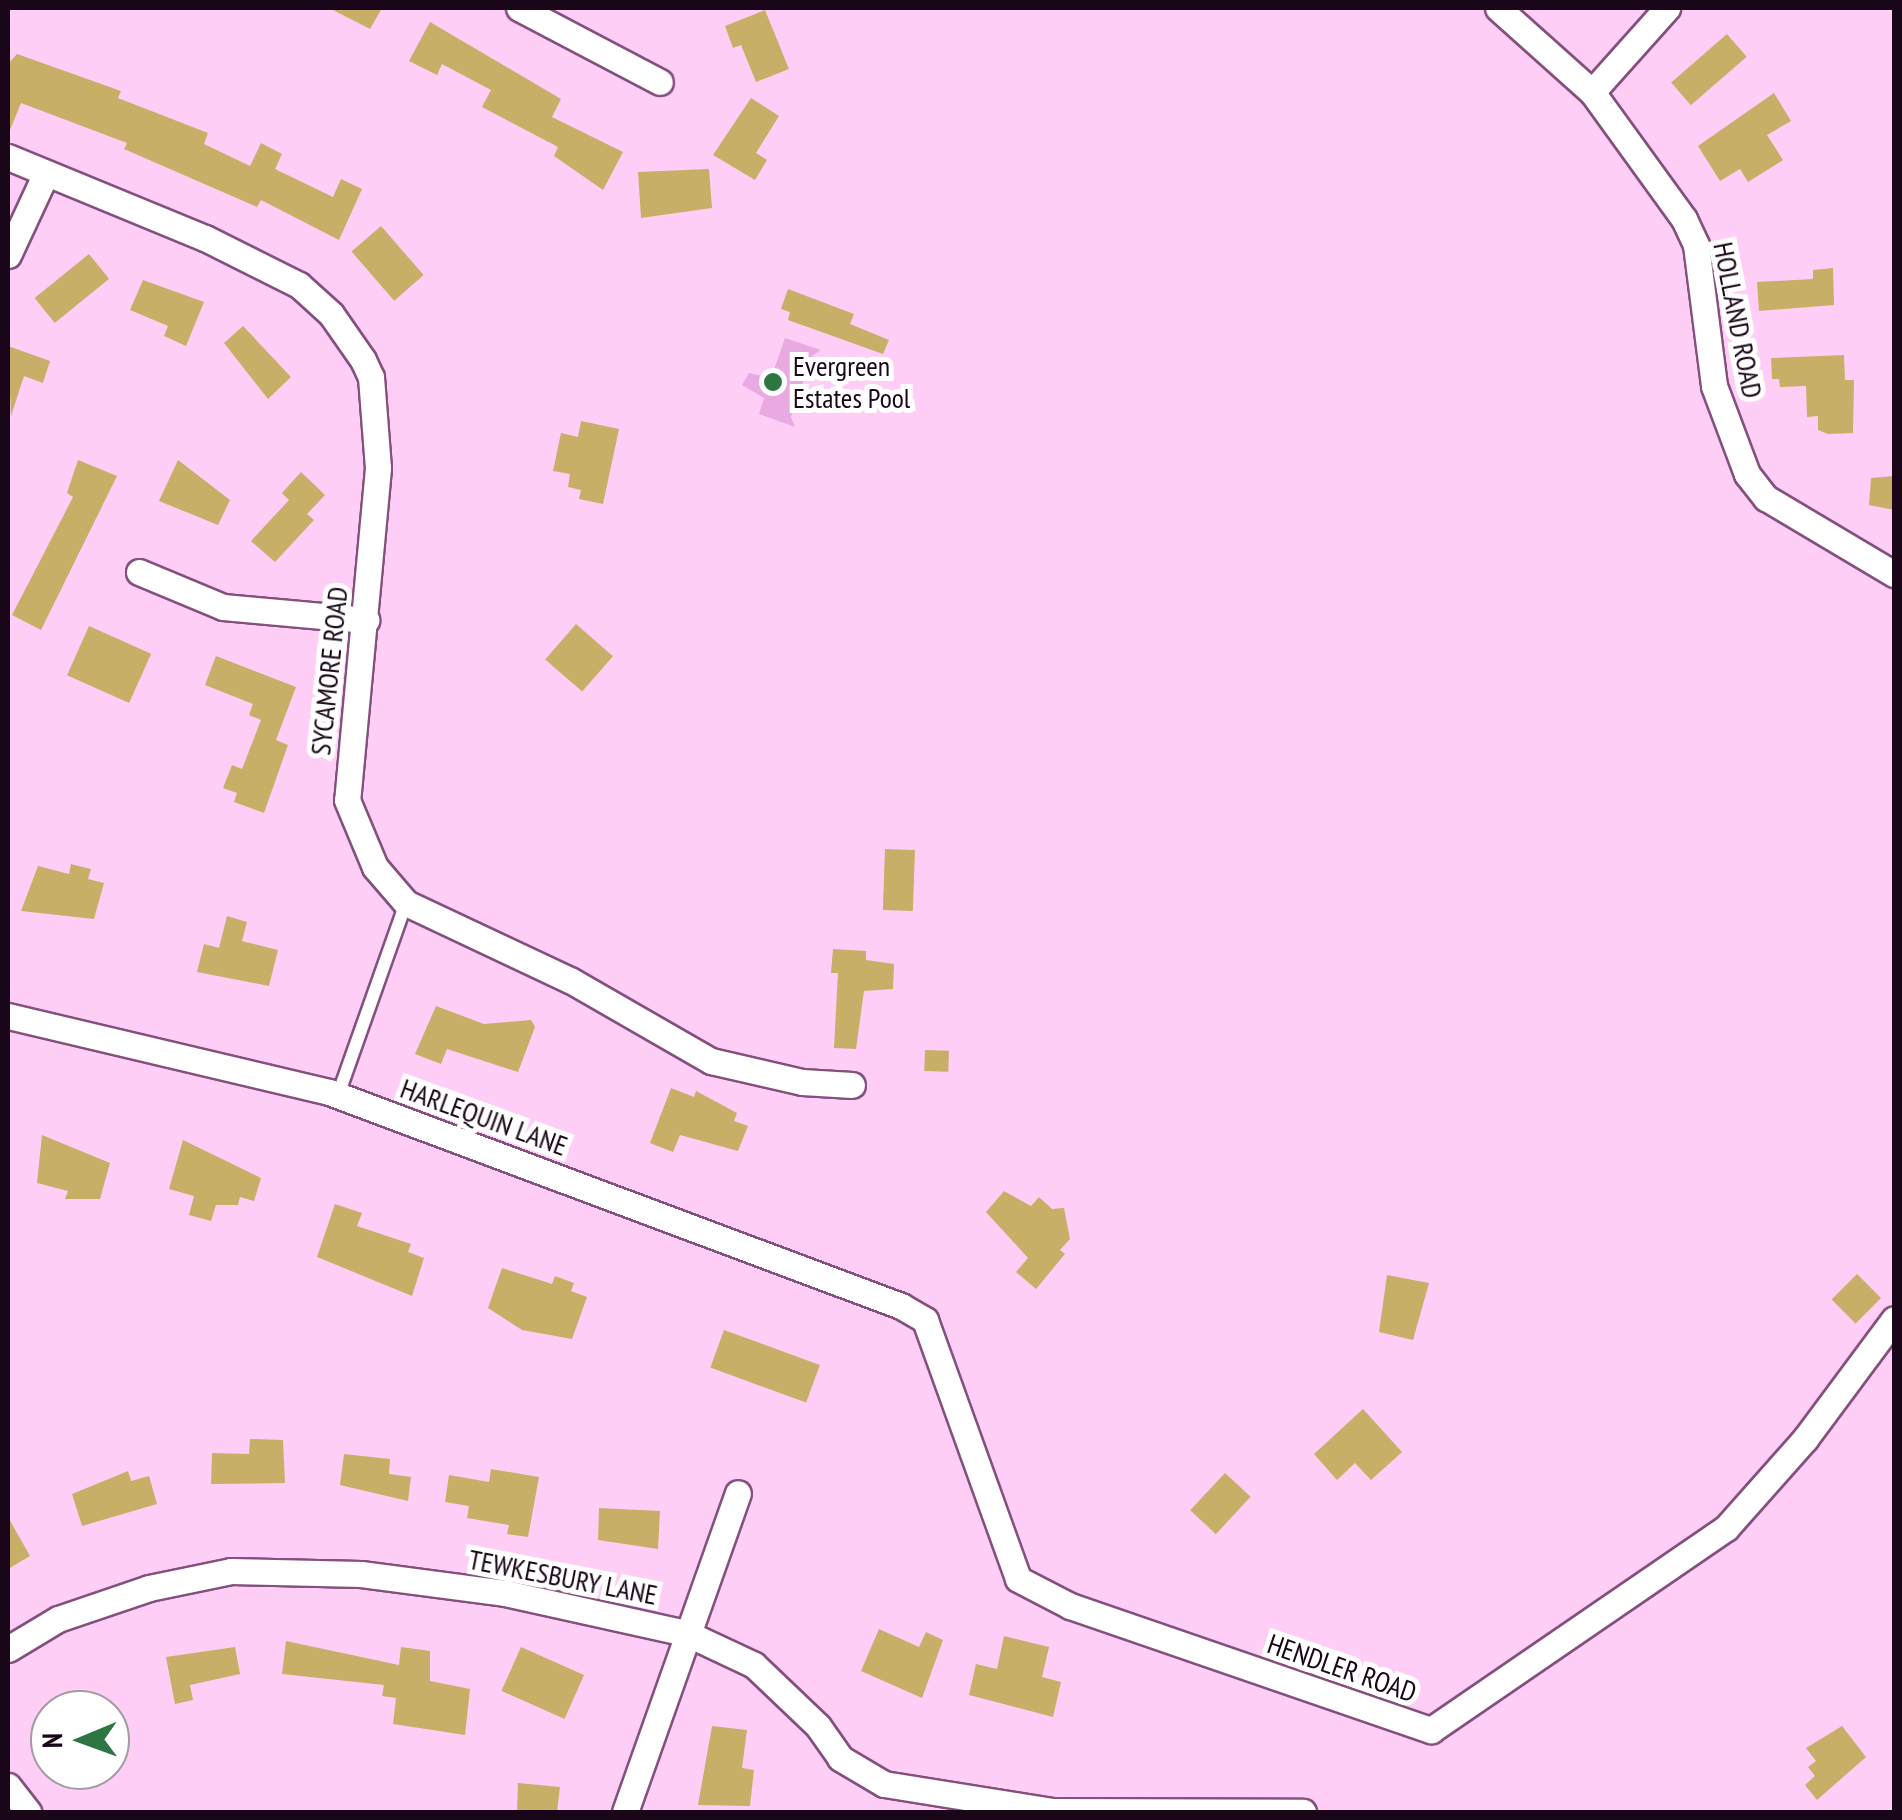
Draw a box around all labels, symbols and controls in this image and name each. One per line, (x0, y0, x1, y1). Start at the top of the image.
street label: HOLLAND ROAD (1706, 239, 1770, 401)
place label: Evergreen Estates Pool (793, 349, 910, 415)
marker: Evergreen Estates Pool (762, 371, 784, 393)
street label: SYCAMORE ROAD (303, 585, 355, 757)
street label: HARLEQUIN LANE (396, 1071, 572, 1163)
street label: TEWKESBURY LANE (466, 1542, 660, 1612)
street label: HENDLER ROAD (1263, 1627, 1421, 1709)
north arrow (30, 1690, 130, 1790)
text: N (33, 1733, 70, 1748)

